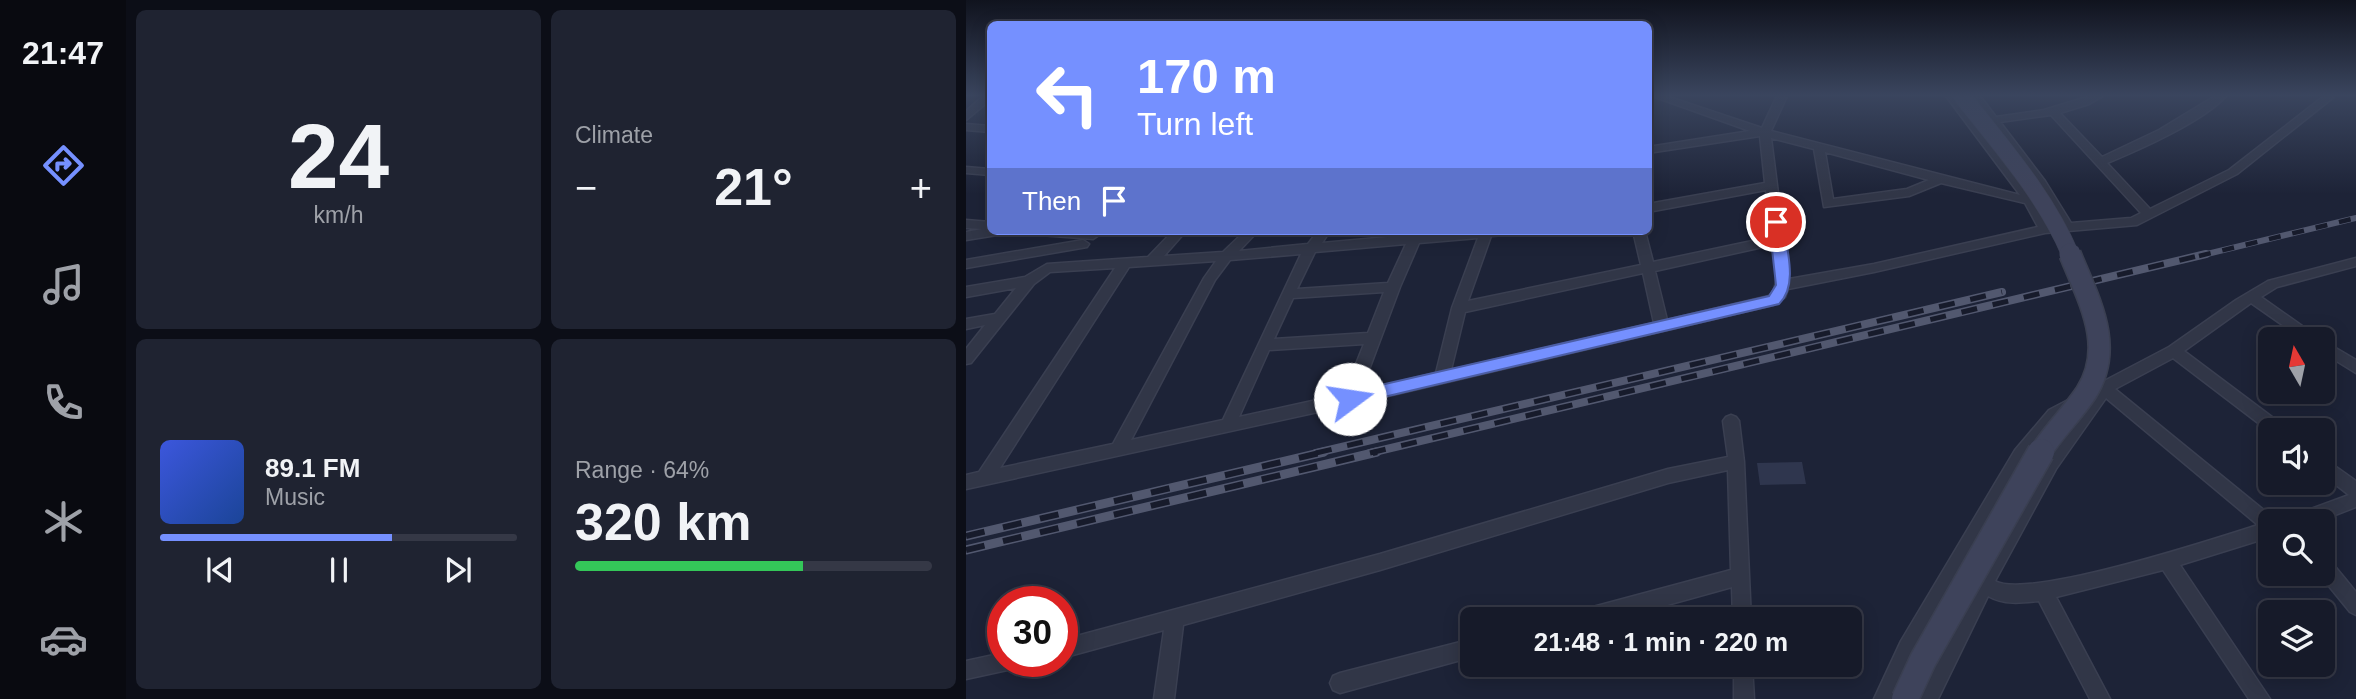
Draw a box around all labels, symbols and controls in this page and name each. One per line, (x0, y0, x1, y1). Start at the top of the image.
text: 21:47 (22, 35, 104, 71)
icon: left (1022, 49, 1113, 140)
text: 170 m (1137, 49, 1276, 103)
text: 24 (288, 106, 389, 207)
text: Turn left (1137, 106, 1253, 142)
text: Climate (575, 122, 653, 148)
icon: directions (39, 141, 88, 190)
text: 21° (714, 158, 793, 216)
text: − (575, 167, 597, 209)
text: + (910, 167, 932, 209)
icon: arrive (1095, 182, 1133, 220)
text: Then (1022, 186, 1081, 216)
pin (1746, 192, 1806, 252)
text: km/h (314, 202, 363, 228)
icon: arrive (1757, 203, 1795, 241)
icon: music (39, 260, 88, 309)
north arrow (2258, 327, 2334, 404)
map controls (2258, 327, 2335, 677)
position arrow (1313, 362, 1387, 436)
icon: phone (39, 378, 88, 427)
button: sound (2258, 418, 2335, 495)
text: 89.1 FM (265, 453, 360, 483)
text: Range · 64% (575, 457, 709, 483)
text: Music (265, 484, 325, 510)
text: 320 km (575, 493, 751, 551)
icon: climate (39, 497, 88, 546)
button: search (2258, 509, 2335, 586)
icon: previous (201, 551, 239, 589)
icon: pause (320, 551, 358, 589)
icon: next (439, 551, 477, 589)
speed limit sign: 30 (987, 586, 1078, 677)
button: layers (2258, 600, 2335, 677)
icon: car (39, 615, 88, 664)
text: 21:48 · 1 min · 220 m (1534, 627, 1788, 657)

